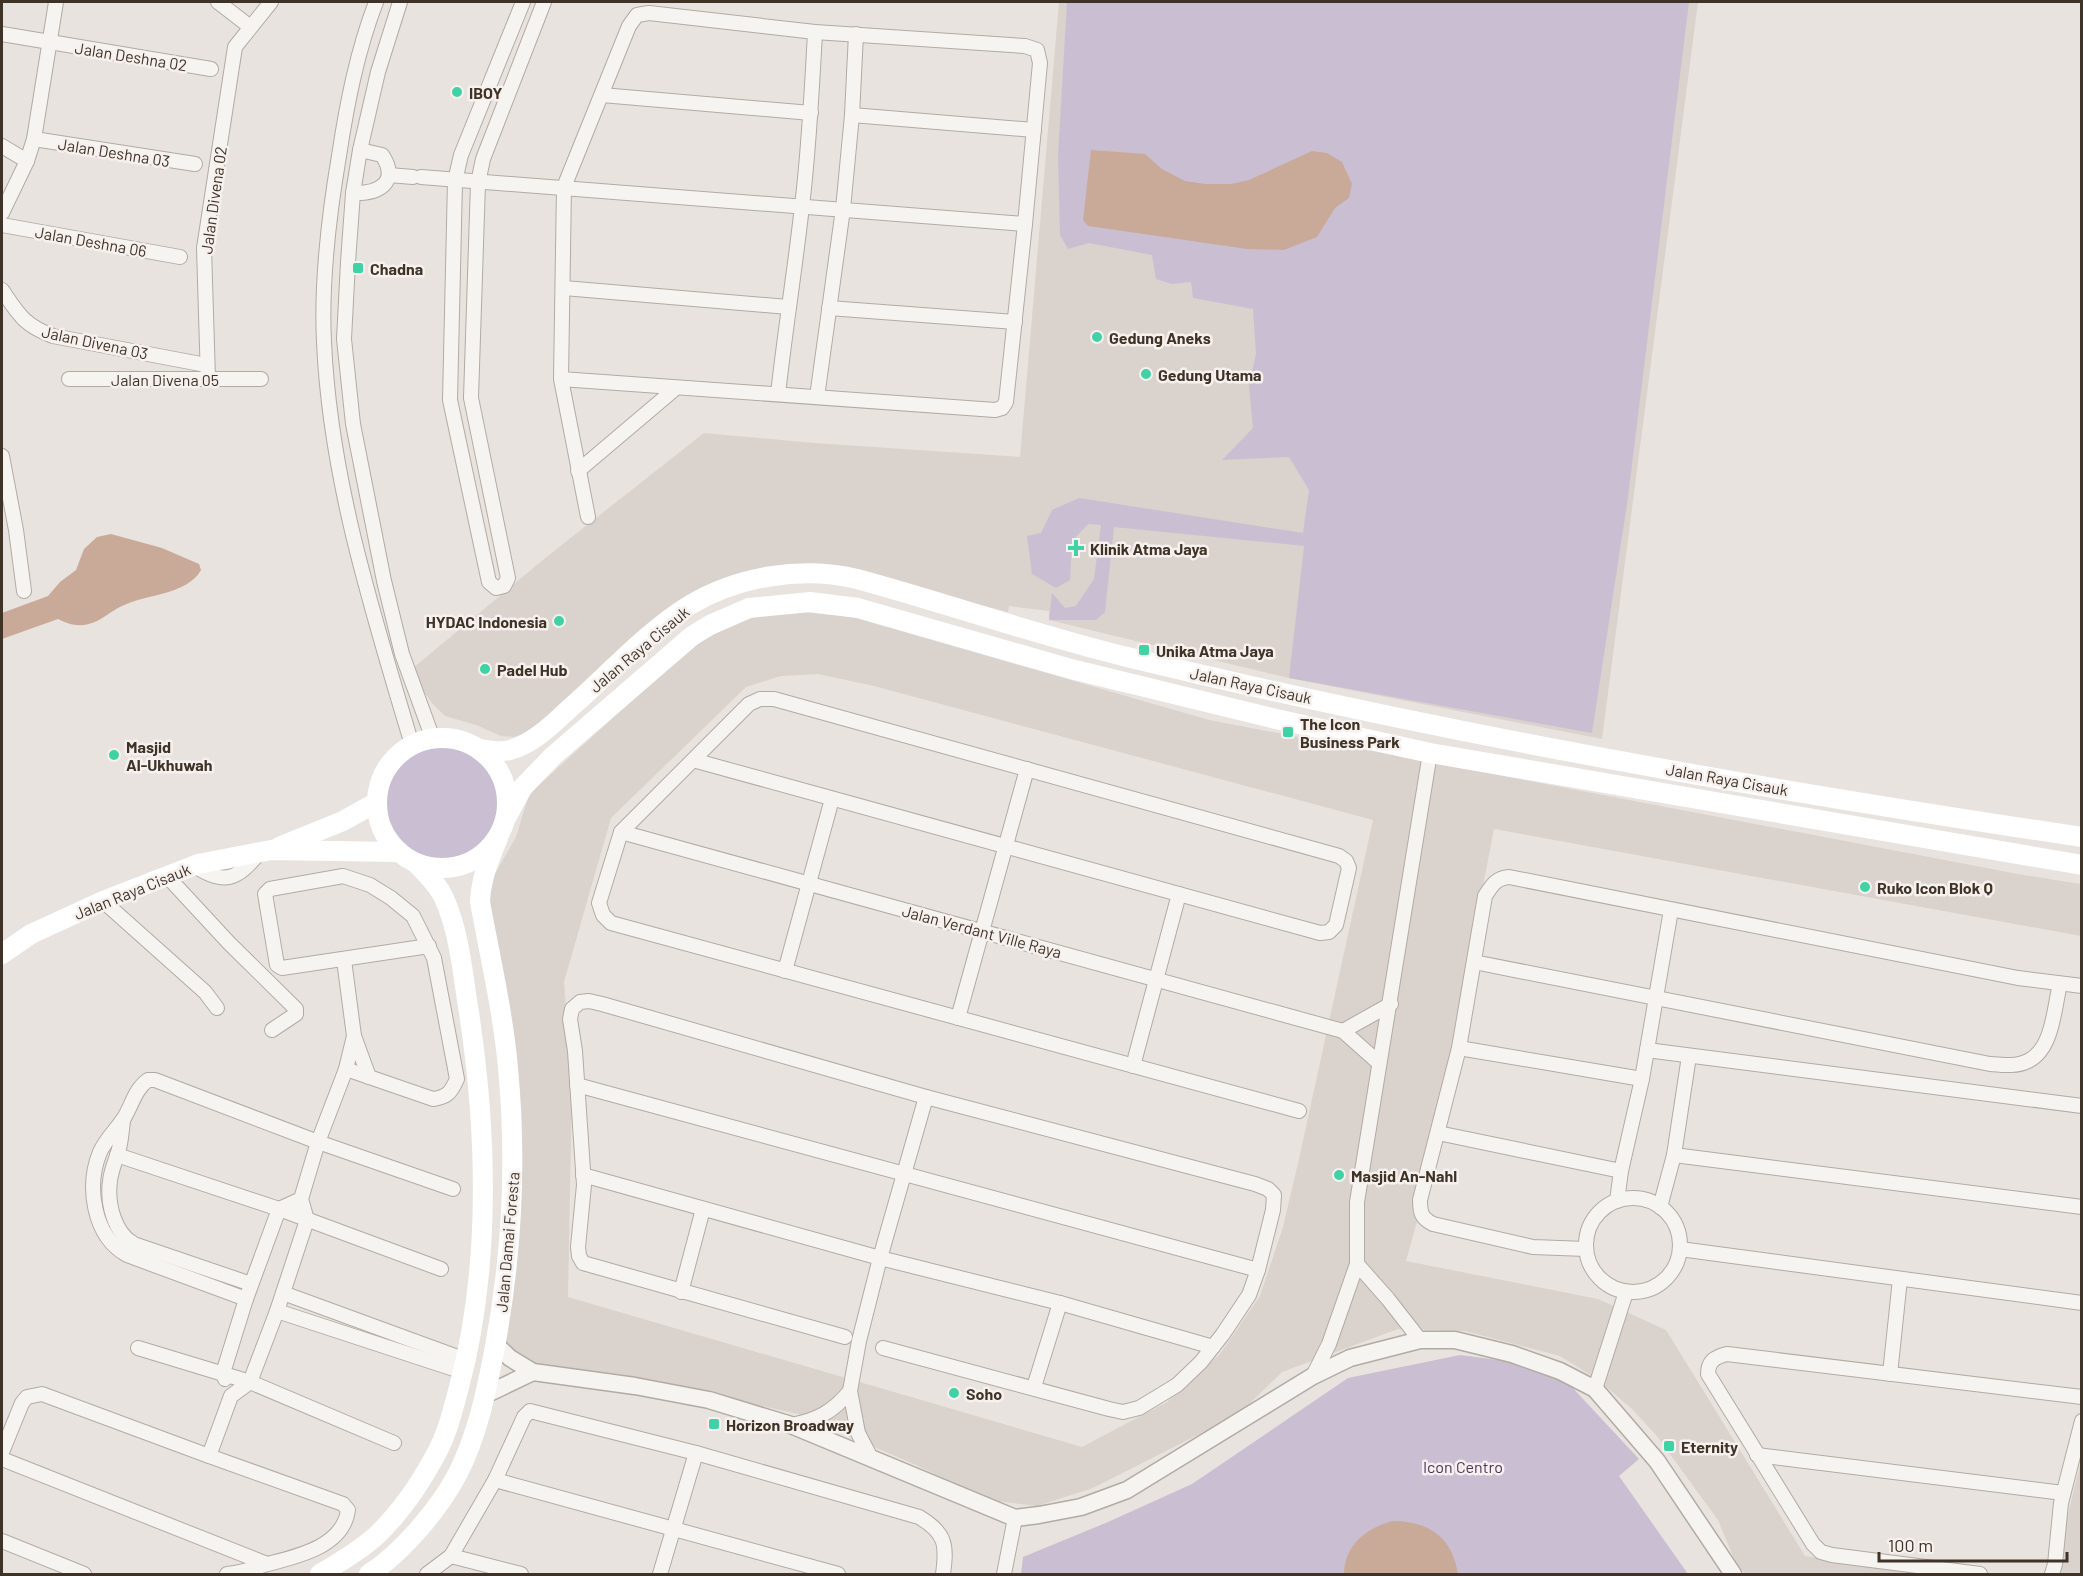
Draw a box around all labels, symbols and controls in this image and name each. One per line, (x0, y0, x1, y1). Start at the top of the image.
street label: Jalan Deshna 02 (74, 38, 188, 74)
place label: IBOY (469, 83, 503, 102)
marker: IBOY (450, 85, 464, 99)
street label: Jalan Deshna 03 (57, 134, 171, 170)
street label: Jalan Divena 02 (196, 145, 230, 255)
street label: Jalan Deshna 06 (34, 222, 148, 260)
place label: Chadna (370, 259, 423, 278)
marker: Chadna (351, 261, 365, 275)
street label: Jalan Divena 03 (40, 321, 150, 363)
place label: Gedung Aneks (1109, 328, 1211, 347)
marker: Gedung Aneks (1090, 330, 1104, 344)
place label: Gedung Utama (1158, 365, 1262, 384)
marker: Gedung Utama (1139, 367, 1153, 381)
street label: Jalan Divena 05 (111, 370, 219, 389)
marker: Klinik Atma Jaya (1067, 539, 1085, 557)
place label: Klinik Atma Jaya (1090, 539, 1208, 558)
street label: Jalan Raya Cisauk (585, 602, 693, 696)
place label: HYDAC Indonesia (426, 612, 547, 631)
marker: HYDAC Indonesia (552, 614, 566, 628)
place label: Unika Atma Jaya (1156, 641, 1274, 660)
marker: Unika Atma Jaya (1137, 643, 1151, 657)
place label: Padel Hub (497, 660, 568, 679)
marker: Padel Hub (478, 662, 492, 676)
street label: Jalan Raya Cisauk (1188, 663, 1314, 707)
place label: The Icon Business Park (1300, 714, 1400, 751)
marker: The Icon Business Park (1281, 725, 1295, 739)
place label: Masjid Al-Ukhuwah (126, 737, 213, 774)
marker: Masjid Al-Ukhuwah (107, 748, 121, 762)
street label: Jalan Raya Cisauk (1664, 759, 1790, 799)
street label: Jalan Raya Cisauk (71, 859, 193, 923)
place label: Ruko Icon Blok Q (1877, 878, 1993, 897)
marker: Ruko Icon Blok Q (1858, 880, 1872, 894)
street label: Jalan Verdant Ville Raya (900, 901, 1064, 961)
place label: Masjid An-Nahl (1351, 1166, 1457, 1185)
marker: Masjid An-Nahl (1332, 1168, 1346, 1182)
street label: Jalan Damai Foresta (491, 1171, 523, 1313)
place label: Soho (966, 1384, 1002, 1403)
marker: Soho (947, 1386, 961, 1400)
place label: Horizon Broadway (726, 1415, 854, 1434)
marker: Horizon Broadway (707, 1417, 721, 1431)
place label: Eternity (1681, 1437, 1738, 1456)
marker: Eternity (1662, 1439, 1676, 1453)
park label: Icon Centro (1423, 1457, 1503, 1476)
scale bar (1879, 1525, 2066, 1563)
text: 100 m (1888, 1534, 1933, 1556)

